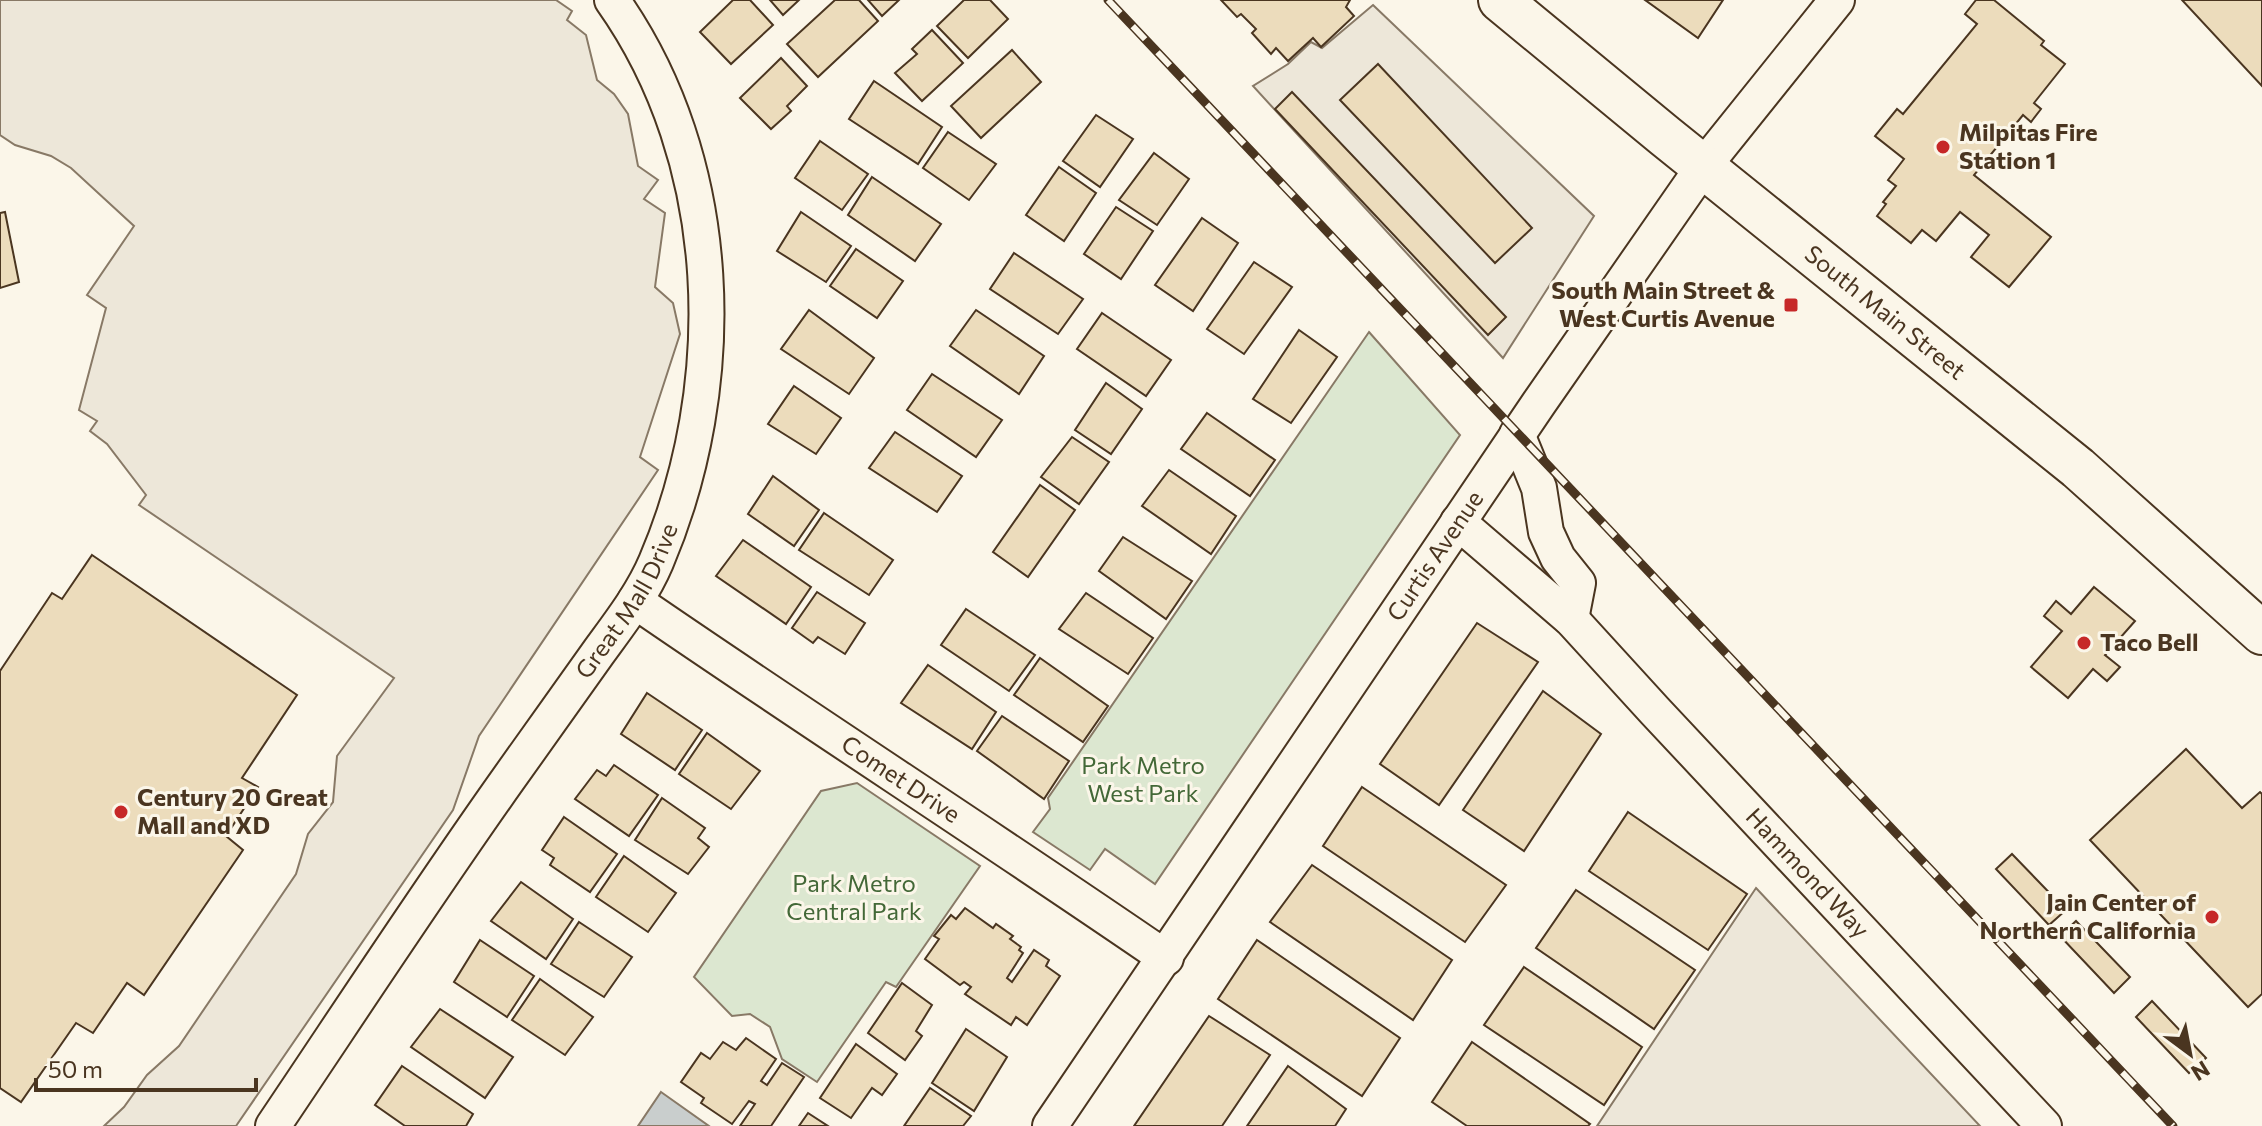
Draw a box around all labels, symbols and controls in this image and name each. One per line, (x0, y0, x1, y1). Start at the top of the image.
place label: Milpitas Fire Station 1 (1959, 117, 2098, 174)
marker: Milpitas Fire Station 1 (1934, 138, 1952, 156)
street label: South Main Street (1800, 238, 1972, 385)
place label: South Main Street & West Curtis Avenue (1551, 275, 1776, 332)
marker: South Main Street & West Curtis Avenue (1782, 296, 1800, 314)
street label: Curtis Avenue (1380, 485, 1489, 626)
street label: Great Mall Drive (569, 519, 683, 684)
place label: Taco Bell (2100, 627, 2199, 656)
marker: Taco Bell (2075, 634, 2093, 652)
street label: Comet Drive (836, 728, 966, 828)
park label: Park Metro West Park (1081, 750, 1205, 807)
place label: Century 20 Great Mall and XD (137, 782, 328, 839)
street label: Hammond Way (1741, 801, 1876, 943)
marker: Century 20 Great Mall and XD (112, 803, 130, 821)
park label: Park Metro Central Park (786, 868, 922, 925)
place label: Jain Center of Northern California (1980, 887, 2196, 944)
marker: Jain Center of Northern California (2203, 908, 2221, 926)
north arrow (2150, 1014, 2230, 1094)
scale bar (36, 1042, 256, 1092)
text: 50 m (48, 1054, 103, 1083)
text: N (2187, 1056, 2215, 1087)

